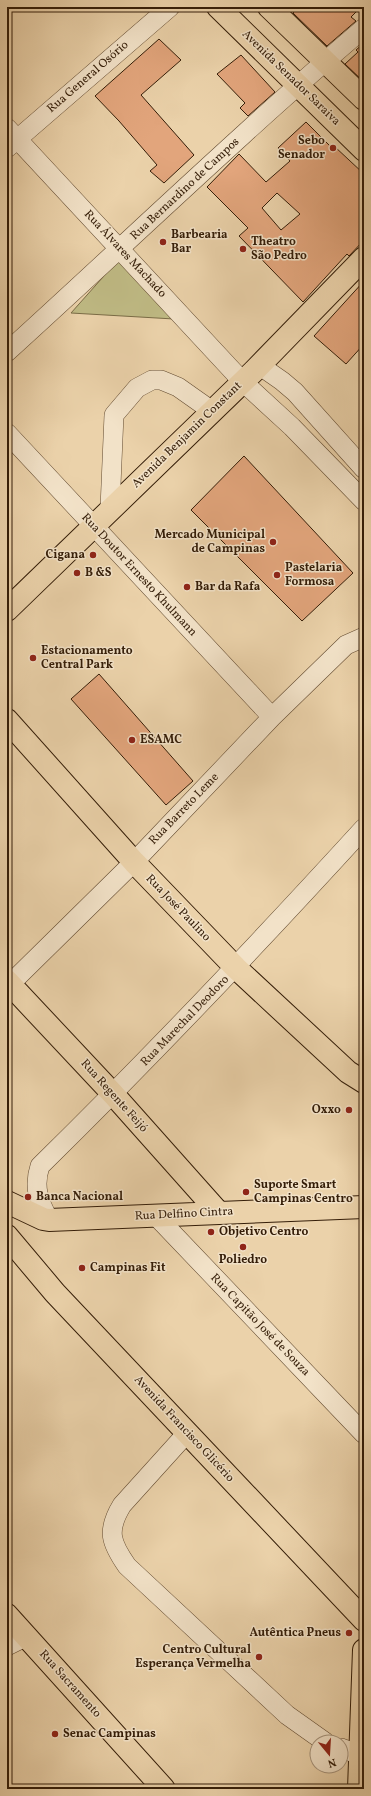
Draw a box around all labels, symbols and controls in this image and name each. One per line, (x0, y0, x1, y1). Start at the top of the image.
street label: Avenida Senador Saraiva (238, 27, 344, 129)
street label: Rua General Osório (44, 37, 132, 117)
place label: Sebo Senador (278, 133, 325, 163)
street label: Rua Bernardino de Campos (127, 134, 243, 244)
marker: Sebo Senador (328, 143, 338, 153)
street label: Rua Álvares Machado (80, 206, 171, 301)
place label: Barbearia Bar (171, 227, 228, 257)
place label: Theatro São Pedro (251, 234, 307, 264)
marker: Barbearia Bar (158, 237, 168, 247)
marker: Theatro São Pedro (238, 244, 248, 254)
street label: Avenida Benjamin Constant (129, 378, 245, 492)
street label: Rua Doutor Ernesto Khulmann (78, 510, 200, 640)
place label: Mercado Municipal de Campinas (154, 527, 265, 557)
marker: Mercado Municipal de Campinas (268, 537, 278, 547)
place label: Cigana (45, 547, 85, 563)
marker: Cigana (88, 550, 98, 560)
place label: Pastelaria Formosa (285, 560, 343, 590)
place label: B &S (85, 565, 112, 581)
marker: B &S (72, 568, 82, 578)
marker: Pastelaria Formosa (272, 570, 282, 580)
place label: Bar da Rafa (195, 579, 261, 595)
marker: Bar da Rafa (182, 582, 192, 592)
place label: Estacionamento Central Park (41, 643, 133, 673)
marker: Estacionamento Central Park (28, 653, 38, 663)
place label: ESAMC (140, 732, 182, 748)
marker: ESAMC (127, 735, 137, 745)
street label: Rua Barreto Leme (146, 769, 223, 848)
street label: Rua José Paulino (142, 871, 214, 945)
street label: Rua Marechal Deodoro (137, 972, 233, 1070)
street label: Rua Regente Feijó (77, 1056, 151, 1136)
place label: Oxxo (312, 1102, 341, 1118)
marker: Oxxo (344, 1105, 354, 1115)
place label: Suporte Smart Campinas Centro (254, 1177, 353, 1207)
marker: Suporte Smart Campinas Centro (241, 1187, 251, 1197)
place label: Banca Nacional (36, 1189, 123, 1205)
marker: Banca Nacional (23, 1192, 33, 1202)
street label: Rua Delfino Cintra (134, 1203, 234, 1225)
place label: Objetivo Centro (219, 1224, 308, 1240)
marker: Objetivo Centro (206, 1227, 216, 1237)
marker: Poliedro (238, 1242, 248, 1252)
place label: Poliedro (219, 1252, 267, 1268)
place label: Campinas Fit (90, 1260, 166, 1276)
marker: Campinas Fit (77, 1263, 87, 1273)
street label: Rua Capitão José de Souza (207, 1270, 313, 1380)
street label: Avenida Francisco Glicério (130, 1372, 238, 1486)
place label: Autêntica Pneus (250, 1625, 341, 1641)
marker: Autêntica Pneus (344, 1628, 354, 1638)
place label: Centro Cultural Esperança Vermelha (135, 1642, 251, 1672)
street label: Rua Sacramento (35, 1647, 105, 1721)
marker: Centro Cultural Esperança Vermelha (254, 1652, 264, 1662)
place label: Senac Campinas (63, 1726, 156, 1742)
marker: Senac Campinas (50, 1729, 60, 1739)
north arrow (309, 1734, 349, 1774)
text: N (326, 1754, 338, 1770)

